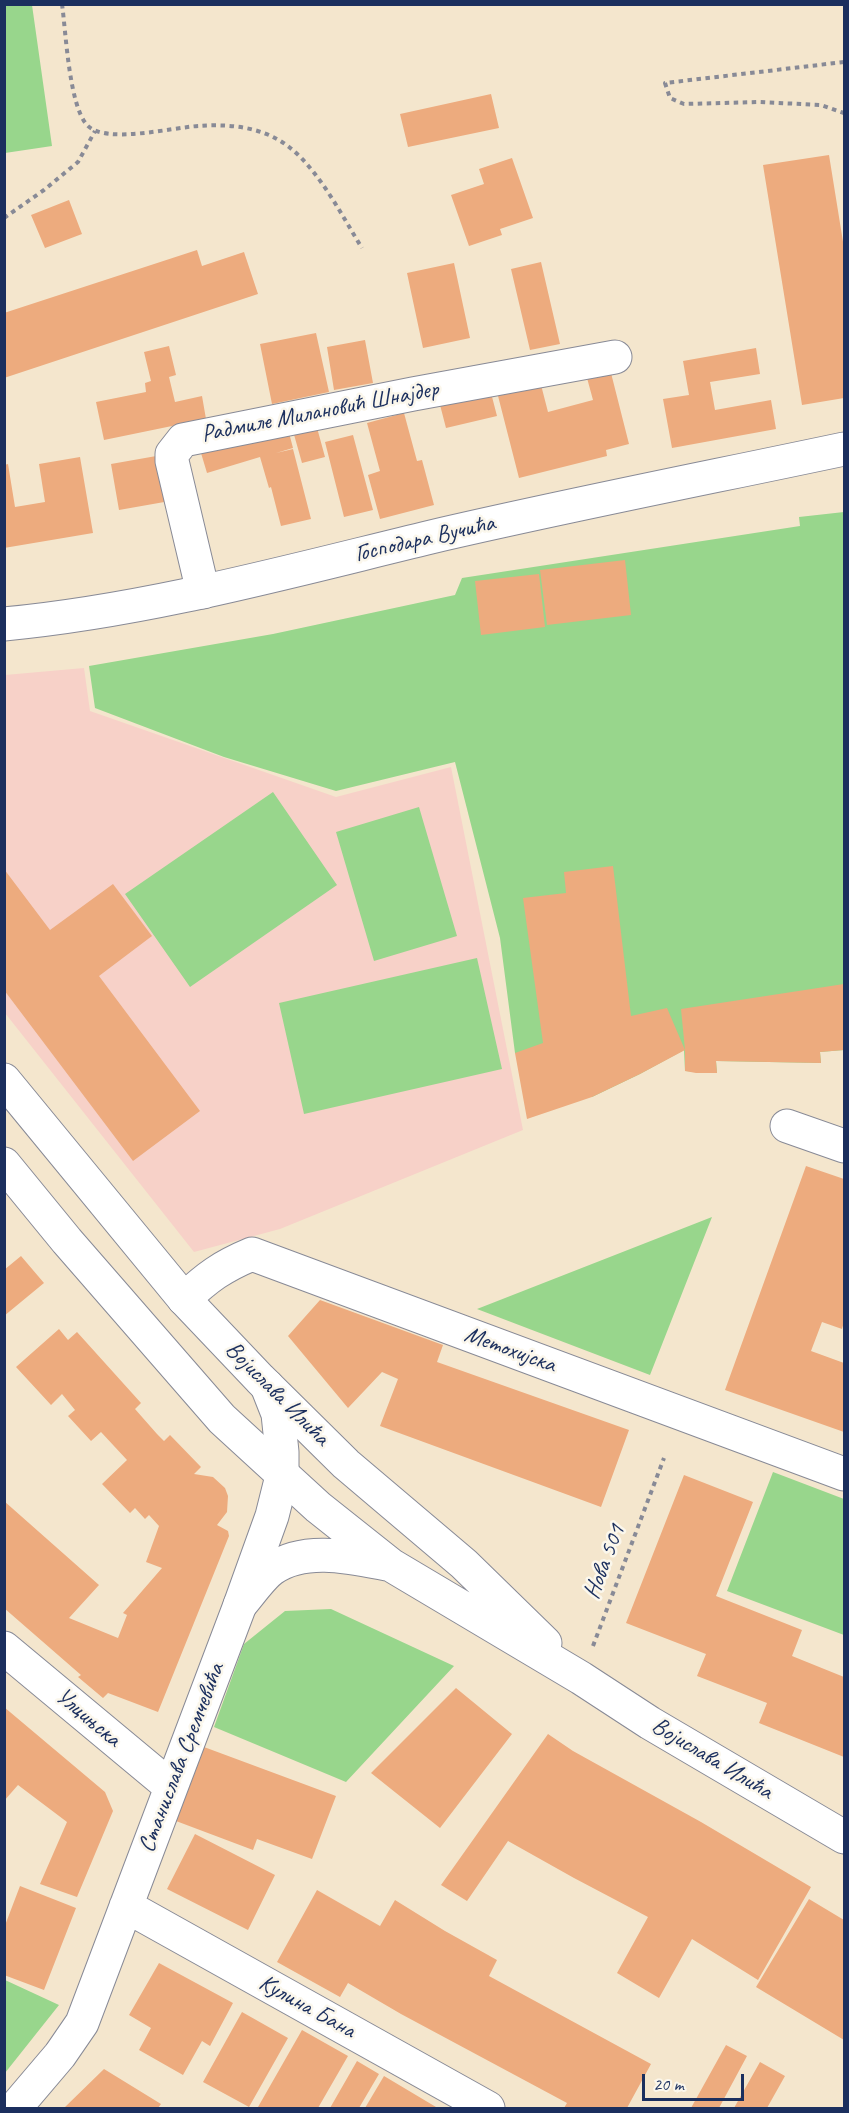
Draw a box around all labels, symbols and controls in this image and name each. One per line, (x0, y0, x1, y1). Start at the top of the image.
street label: Радмиле Милановић Шнајдер (199, 375, 441, 449)
street label: Господара Вучића (352, 509, 498, 569)
street label: Метохијска (460, 1320, 560, 1380)
street label: Војислава Илића (219, 1336, 335, 1452)
street label: Нова 501 (578, 1521, 632, 1603)
street label: Станислава Сремчевића (133, 1659, 231, 1857)
street label: Улцињска (49, 1682, 127, 1754)
street label: Војислава Илића (646, 1712, 778, 1806)
street label: Кулина Бана (254, 1969, 360, 2045)
scale bar (645, 2062, 747, 2100)
text: 20 m (653, 2073, 684, 2095)

